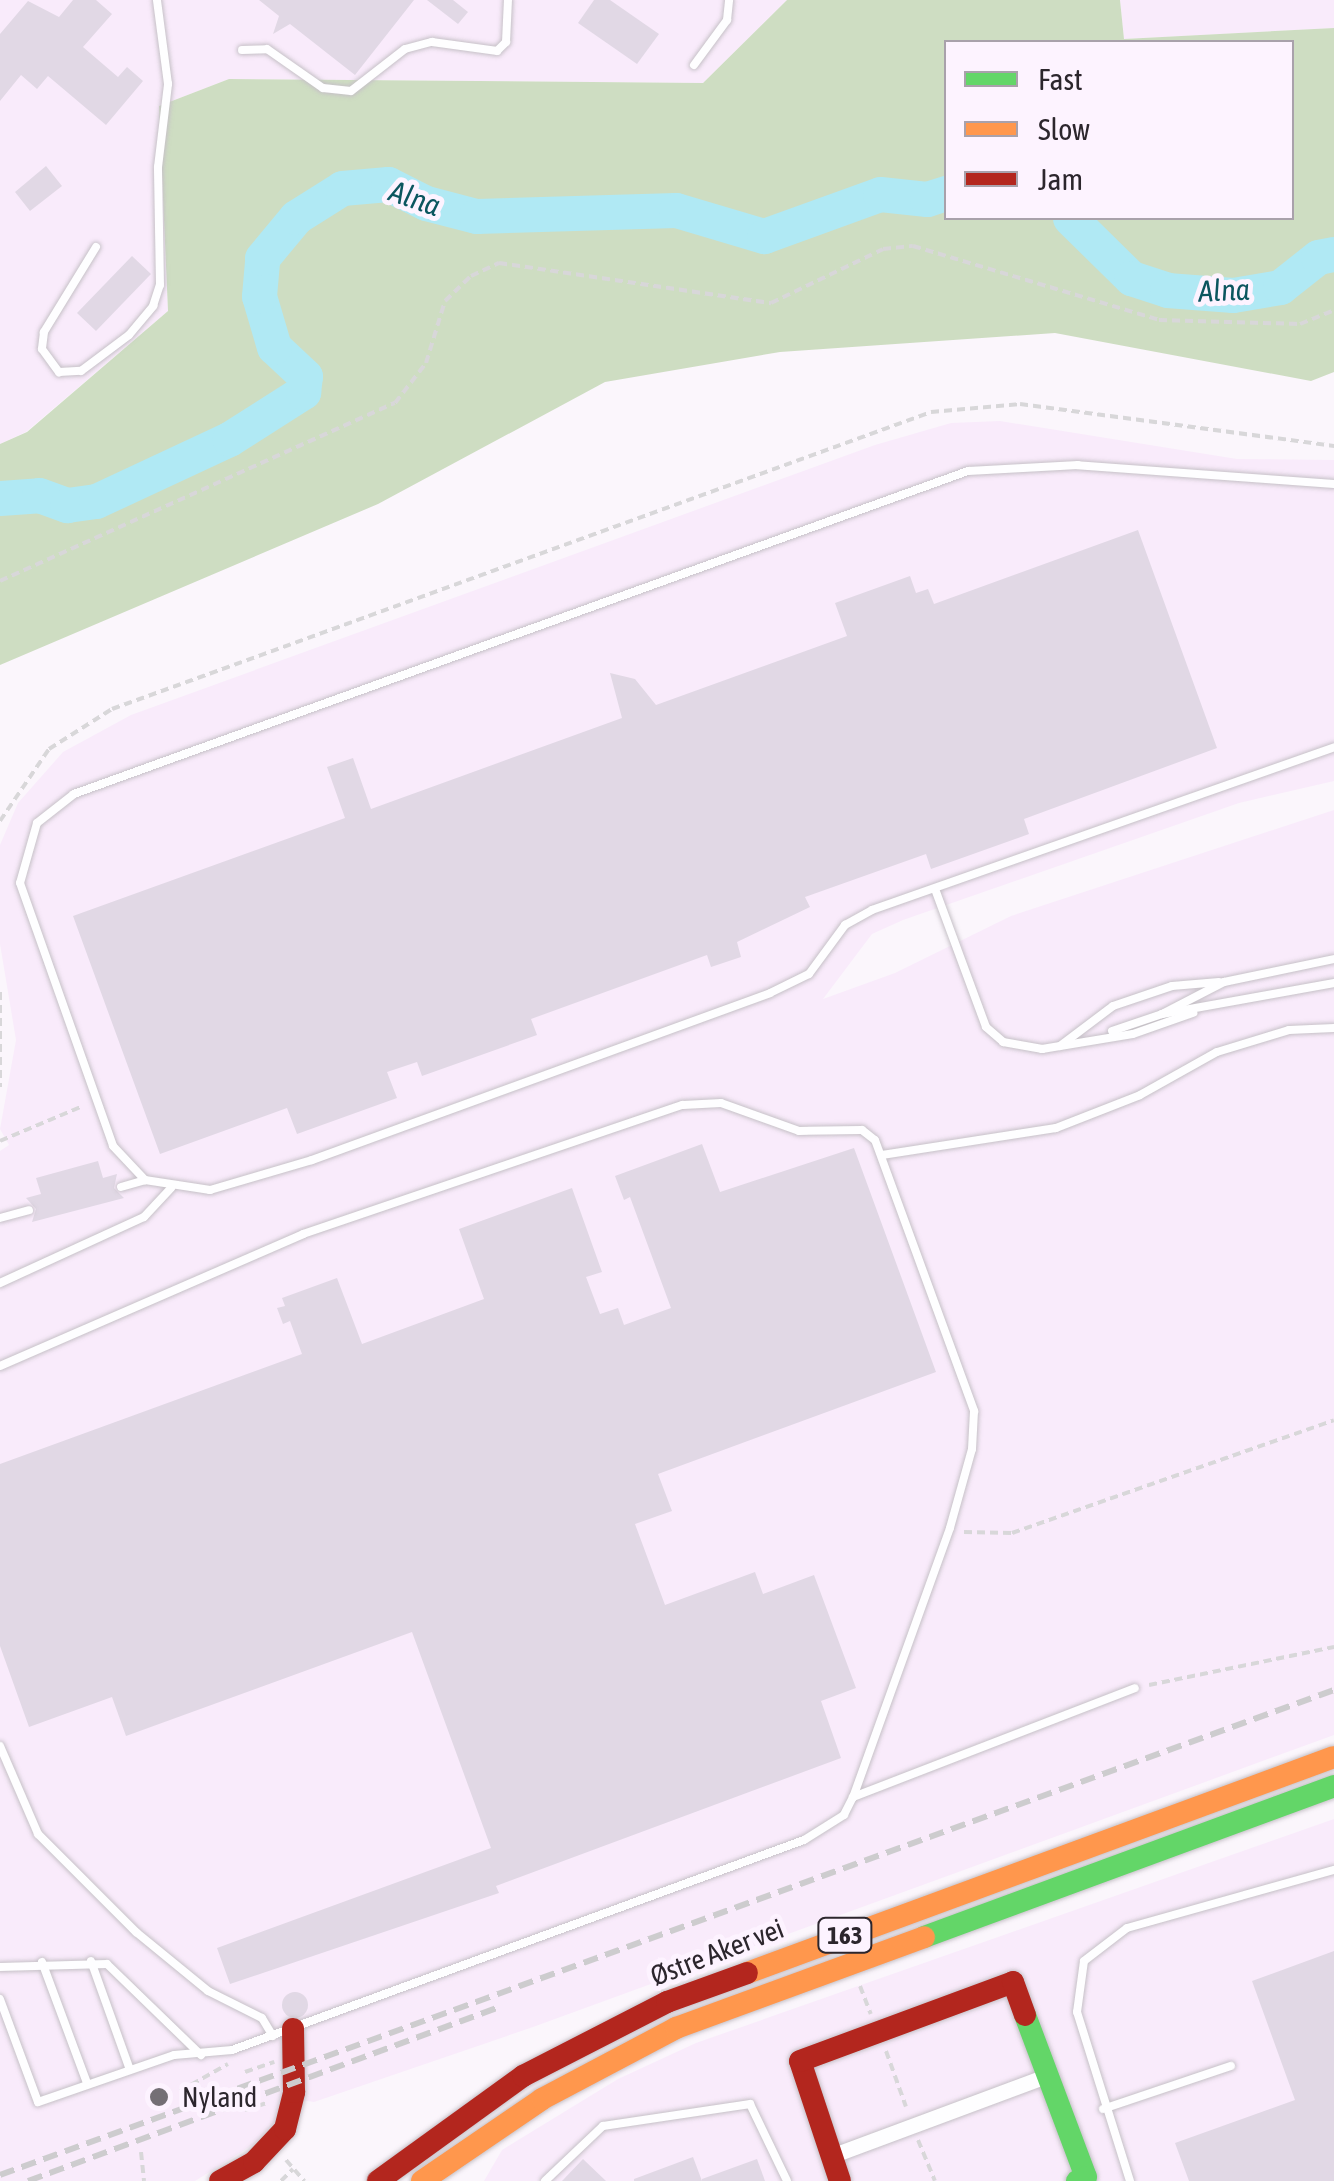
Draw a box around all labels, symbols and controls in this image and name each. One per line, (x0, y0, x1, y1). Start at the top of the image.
legend (944, 40, 1294, 220)
text: Fast (1038, 62, 1083, 96)
text: Slow (1038, 112, 1090, 146)
text: Jam (1038, 162, 1083, 196)
water label: Alna (385, 173, 445, 223)
water label: Alna (1198, 271, 1250, 309)
street label: Østre Aker vei (646, 1911, 788, 1993)
road number: 163 (815, 1915, 875, 1955)
place label: Nyland (182, 2080, 257, 2114)
marker: Nyland (146, 2084, 172, 2110)

